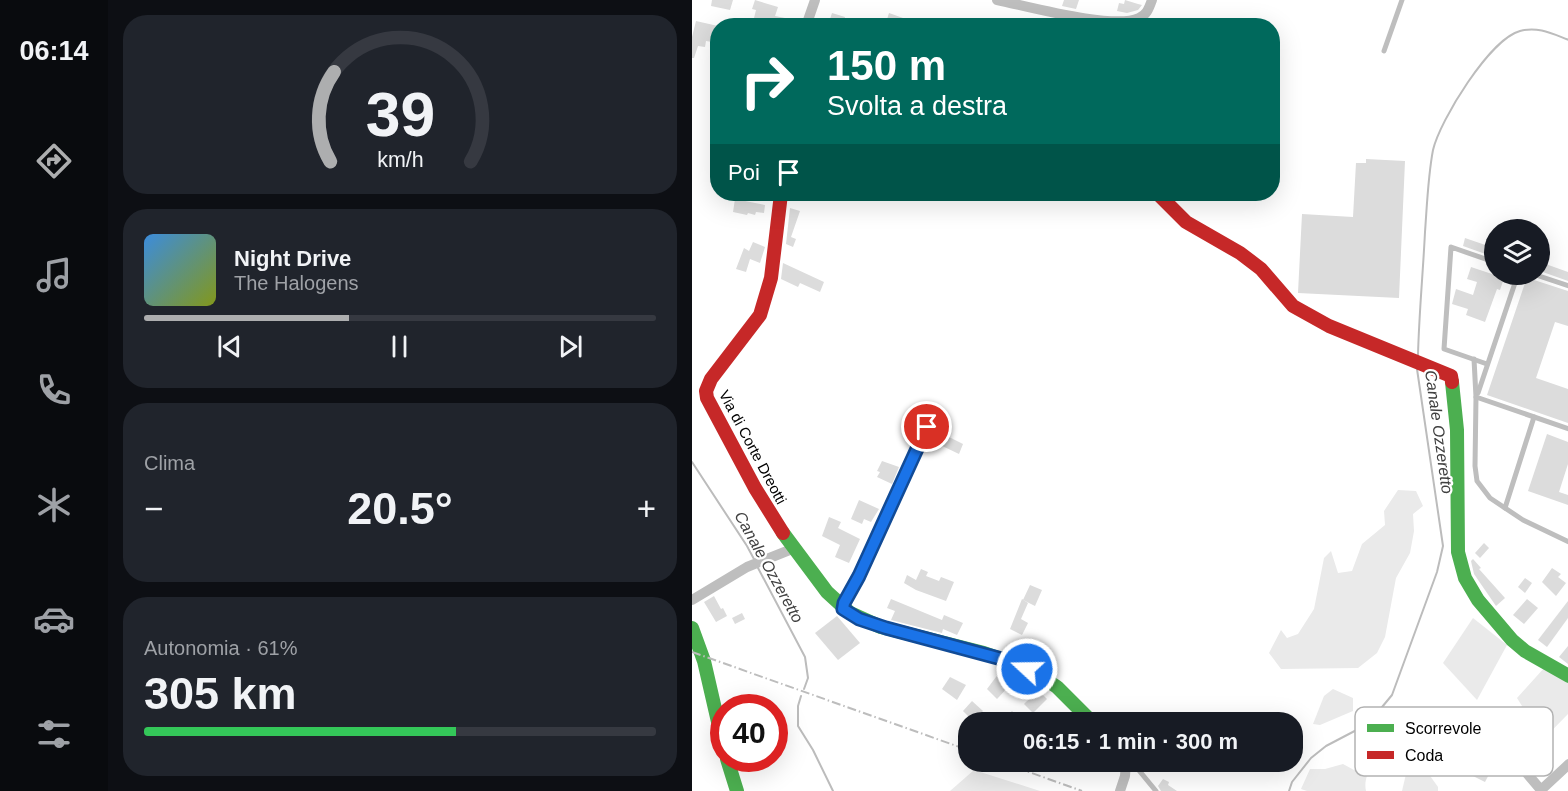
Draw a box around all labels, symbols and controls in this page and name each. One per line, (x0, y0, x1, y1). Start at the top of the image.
text: 06:14 (19, 36, 89, 66)
icon: right (728, 42, 806, 120)
text: 150 m (827, 42, 946, 89)
text: 39 (365, 80, 435, 149)
text: Svolta a destra (827, 91, 1007, 121)
icon: directions (33, 140, 75, 182)
text: km/h (377, 148, 423, 172)
icon: arrive (772, 156, 805, 189)
text: Poi (728, 160, 760, 185)
map controls (1484, 219, 1550, 285)
button: layers (1484, 219, 1550, 285)
text: Night Drive (234, 246, 351, 271)
icon: music (33, 254, 75, 296)
text: The Halogens (234, 272, 359, 294)
icon: previous (213, 330, 246, 363)
icon: pause (383, 330, 416, 363)
icon: next (554, 330, 587, 363)
icon: phone (33, 369, 75, 411)
water label: Canale Ozzeretto (1422, 369, 1456, 495)
street label: Via di Corte Dreotti (716, 387, 790, 507)
pin (901, 401, 952, 452)
icon: arrive (910, 410, 943, 443)
text: Clima (144, 452, 195, 474)
text: 20.5° (347, 483, 453, 534)
icon: climate (33, 484, 75, 526)
text: − (144, 490, 163, 527)
text: + (637, 490, 656, 527)
water label: Canale Ozzeretto (731, 508, 807, 626)
icon: car (33, 598, 75, 640)
text: Autonomia · 61% (144, 637, 297, 659)
position arrow (995, 637, 1059, 701)
text: 305 km (144, 668, 297, 719)
speed limit sign: 40 (710, 694, 788, 772)
legend (1355, 707, 1553, 776)
icon: filters (33, 713, 75, 755)
text: Scorrevole (1405, 720, 1482, 737)
text: 06:15 · 1 min · 300 m (1023, 729, 1238, 754)
text: Coda (1405, 747, 1443, 764)

